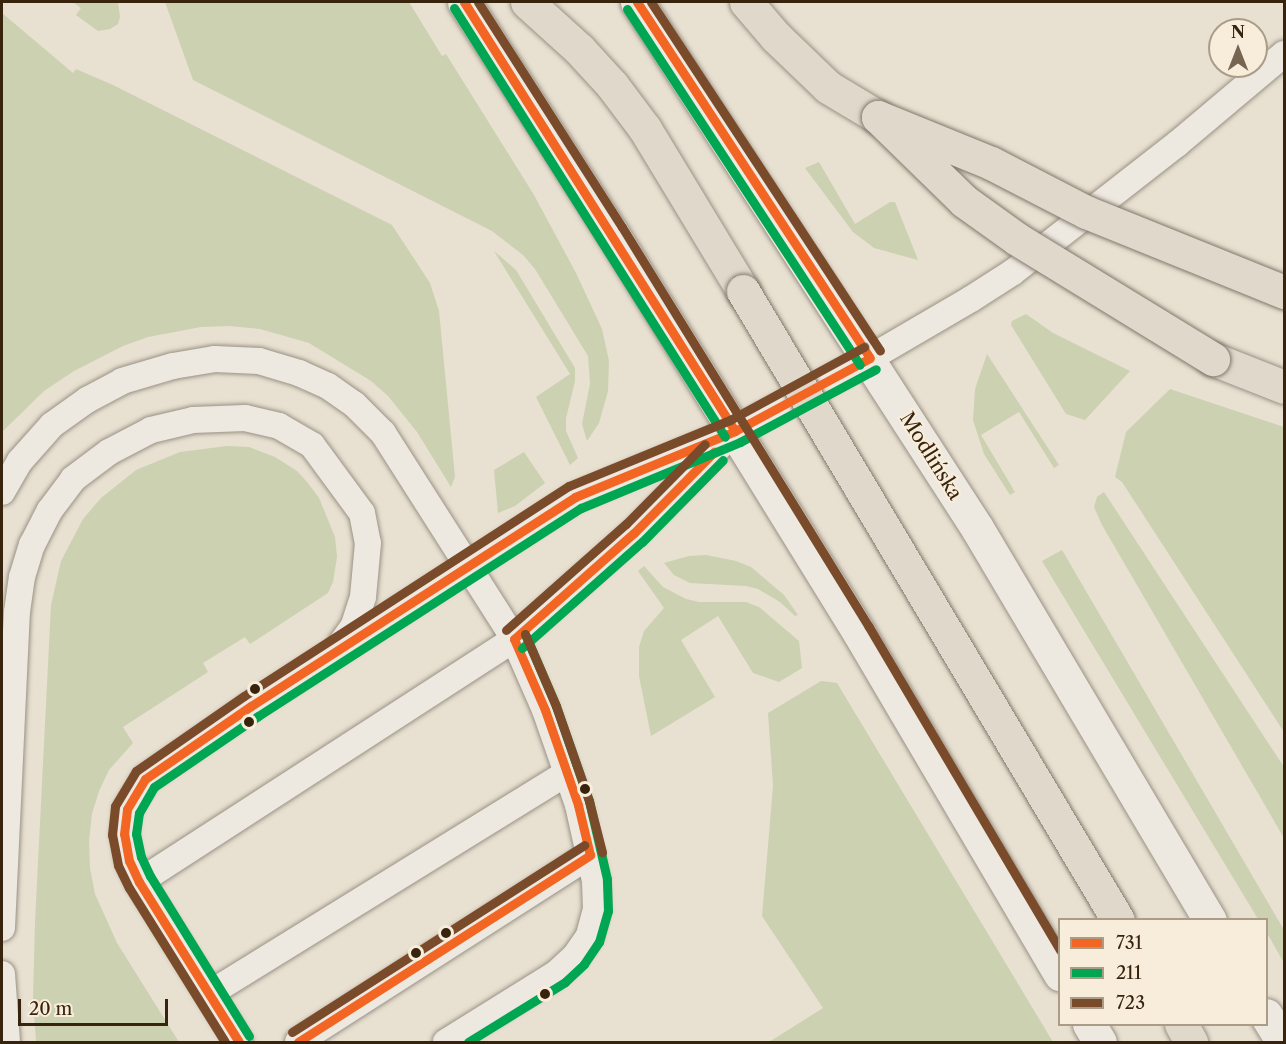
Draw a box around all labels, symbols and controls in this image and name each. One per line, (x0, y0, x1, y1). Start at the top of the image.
north arrow (1208, 18, 1268, 78)
text: N (1231, 22, 1245, 42)
street label: Modlińska (895, 408, 967, 504)
unlabelled marker (249, 683, 261, 695)
unlabelled marker (243, 716, 255, 728)
unlabelled marker (579, 783, 591, 795)
legend (1058, 918, 1268, 1026)
unlabelled marker (440, 927, 452, 939)
text: 731 (1116, 932, 1142, 954)
unlabelled marker (410, 947, 422, 959)
text: 211 (1116, 962, 1142, 984)
scale bar (21, 987, 171, 1025)
unlabelled marker (539, 988, 551, 1000)
text: 723 (1116, 992, 1145, 1014)
text: 20 m (29, 998, 72, 1020)

